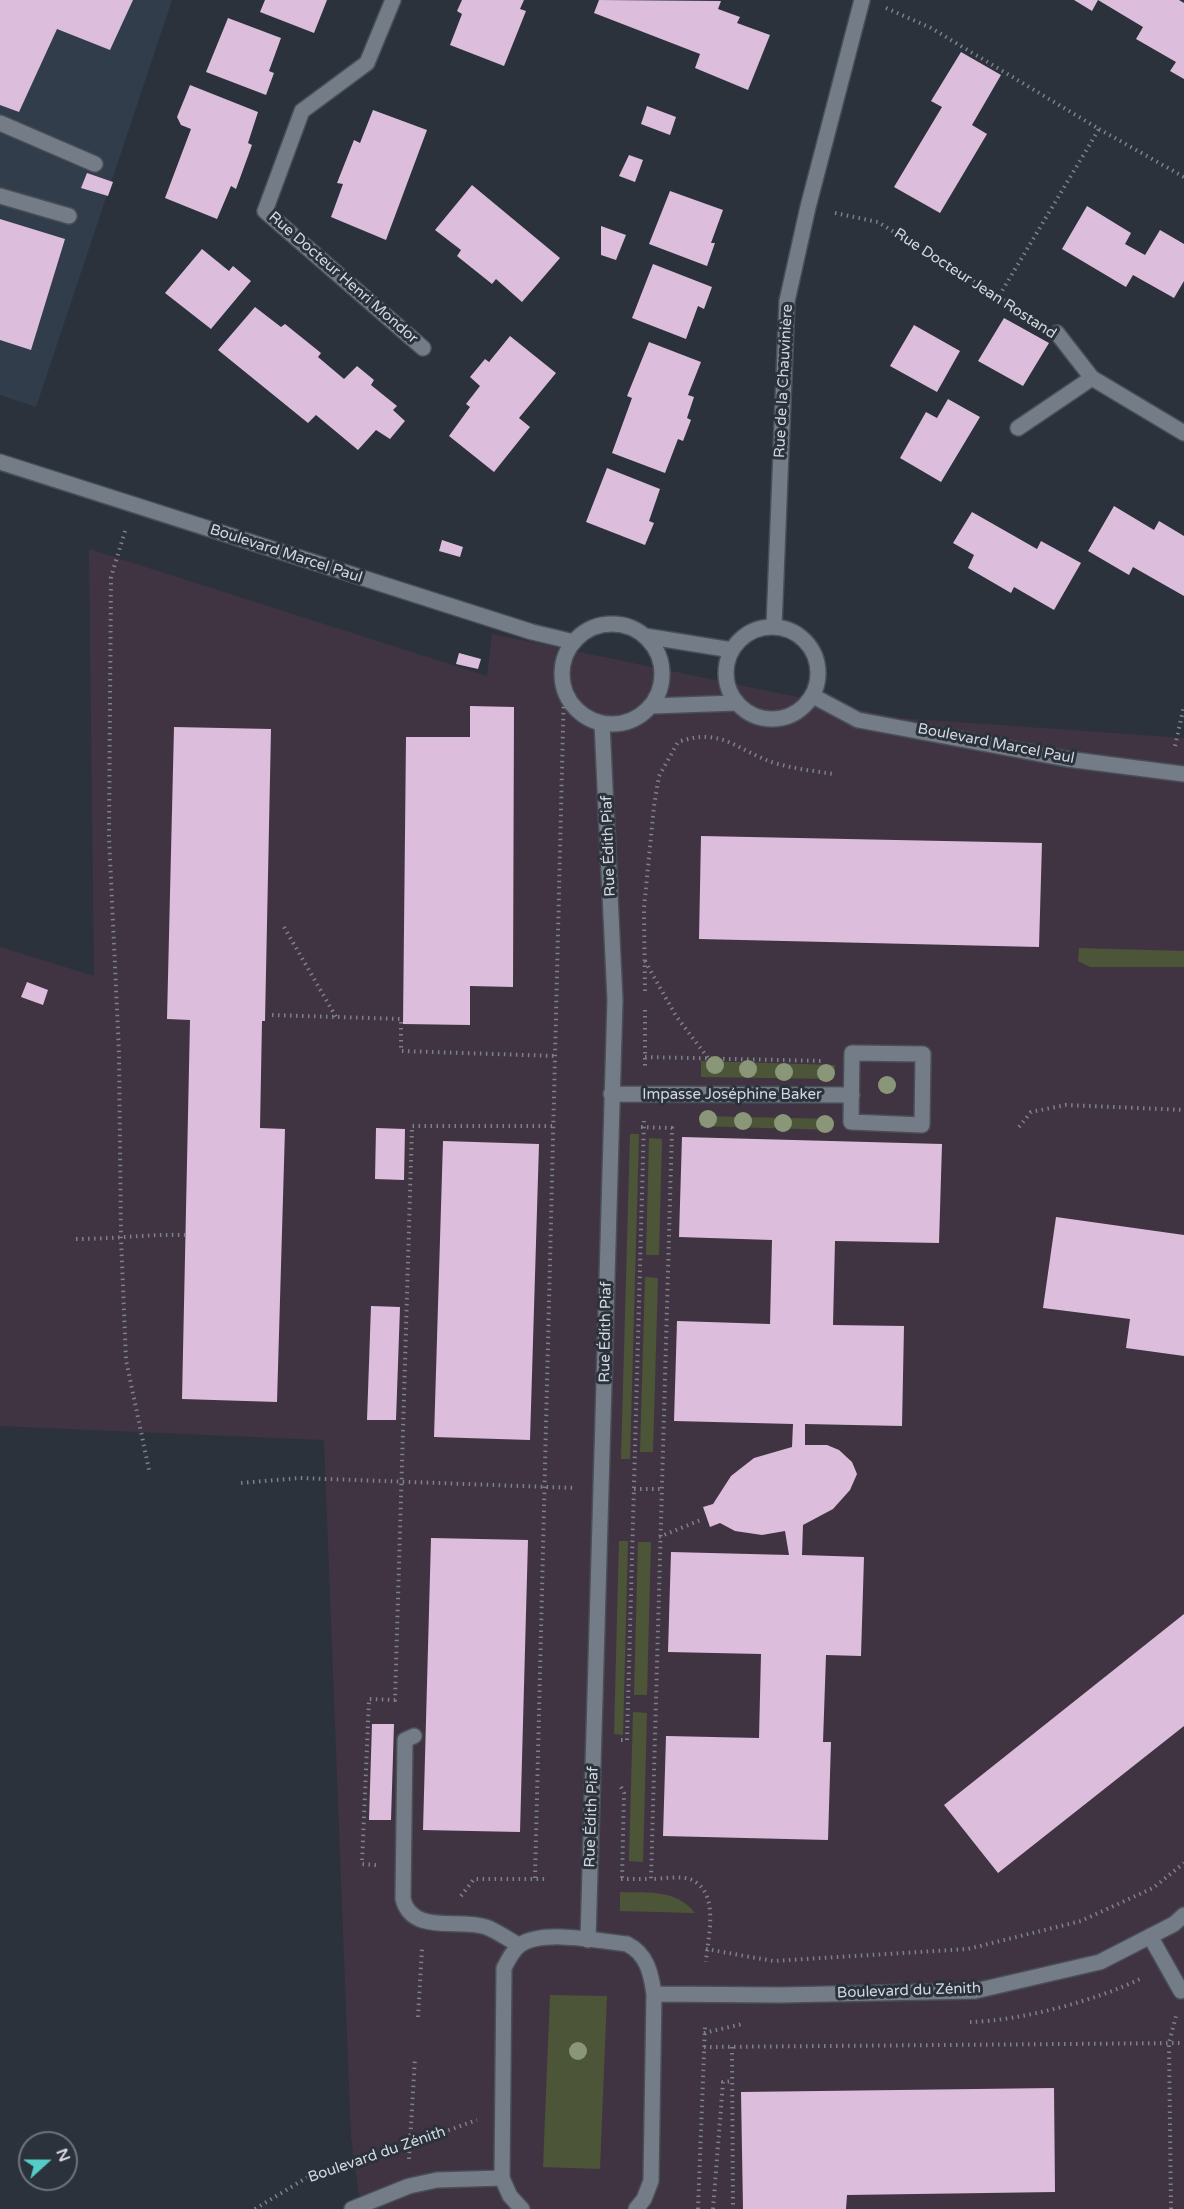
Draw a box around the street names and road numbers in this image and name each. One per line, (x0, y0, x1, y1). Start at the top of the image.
street label: Rue Docteur Henri Mondor (265, 208, 421, 348)
street label: Rue Docteur Jean Rostand (890, 225, 1060, 343)
street label: Rue de la Chauvinière (771, 304, 797, 458)
street label: Boulevard Marcel Paul (207, 521, 365, 587)
street label: Boulevard Marcel Paul (916, 720, 1076, 768)
street label: Rue Édith Piaf (598, 795, 620, 897)
street label: Impasse Joséphine Baker (642, 1086, 822, 1104)
street label: Rue Édith Piaf (596, 1281, 616, 1383)
street label: Rue Édith Piaf (581, 1766, 603, 1868)
street label: Boulevard du Zénith (837, 1979, 981, 2003)
street label: Boulevard du Zénith (306, 2123, 448, 2187)

